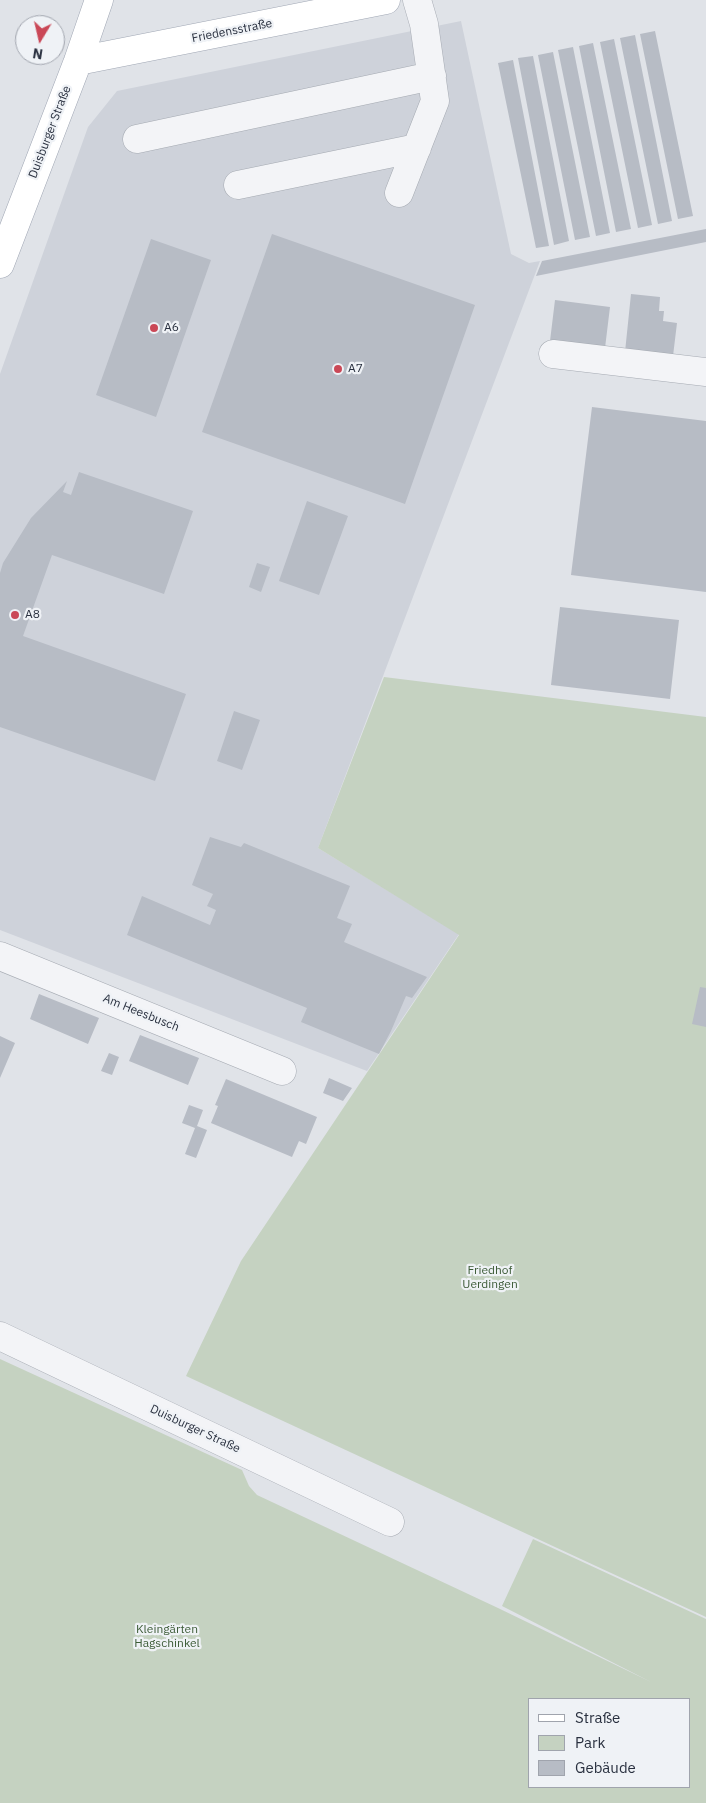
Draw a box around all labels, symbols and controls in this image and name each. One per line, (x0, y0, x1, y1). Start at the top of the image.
north arrow (15, 15, 65, 65)
street label: Friedensstraße (191, 16, 273, 46)
text: N (31, 44, 44, 64)
street label: Duisburger Straße (26, 84, 74, 180)
place label: A6 (164, 321, 179, 335)
marker: A6 (148, 322, 160, 334)
place label: A7 (348, 362, 363, 376)
marker: A7 (332, 363, 344, 375)
place label: A8 (25, 608, 40, 622)
marker: A8 (9, 609, 21, 621)
street label: Am Heesbusch (101, 991, 181, 1035)
park label: Friedhof Uerdingen (462, 1264, 518, 1292)
street label: Duisburger Straße (148, 1402, 242, 1456)
park label: Kleingärten Hagschinkel (134, 1623, 200, 1651)
legend (528, 1698, 691, 1788)
text: Straße (575, 1708, 620, 1727)
text: Park (575, 1733, 605, 1752)
text: Gebäude (575, 1758, 636, 1777)

